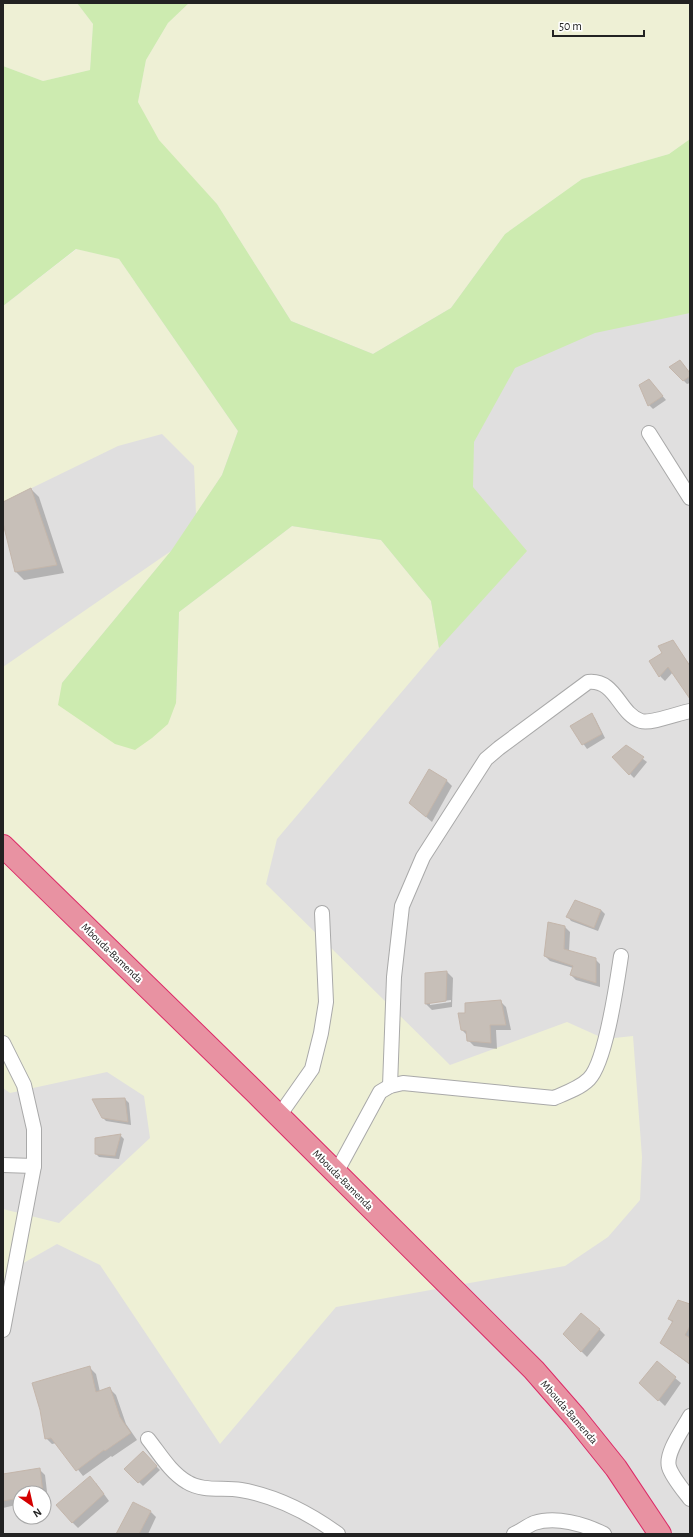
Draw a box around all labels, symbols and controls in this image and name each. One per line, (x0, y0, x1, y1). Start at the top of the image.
scale bar (553, 12, 644, 38)
text: 50 m (559, 20, 582, 32)
street label: Mbouda-Bamenda (79, 921, 145, 985)
street label: Mbouda-Bamenda (311, 1148, 375, 1212)
street label: Mbouda-Bamenda (538, 1378, 600, 1446)
north arrow (12, 1485, 52, 1525)
text: N (31, 1506, 44, 1520)

